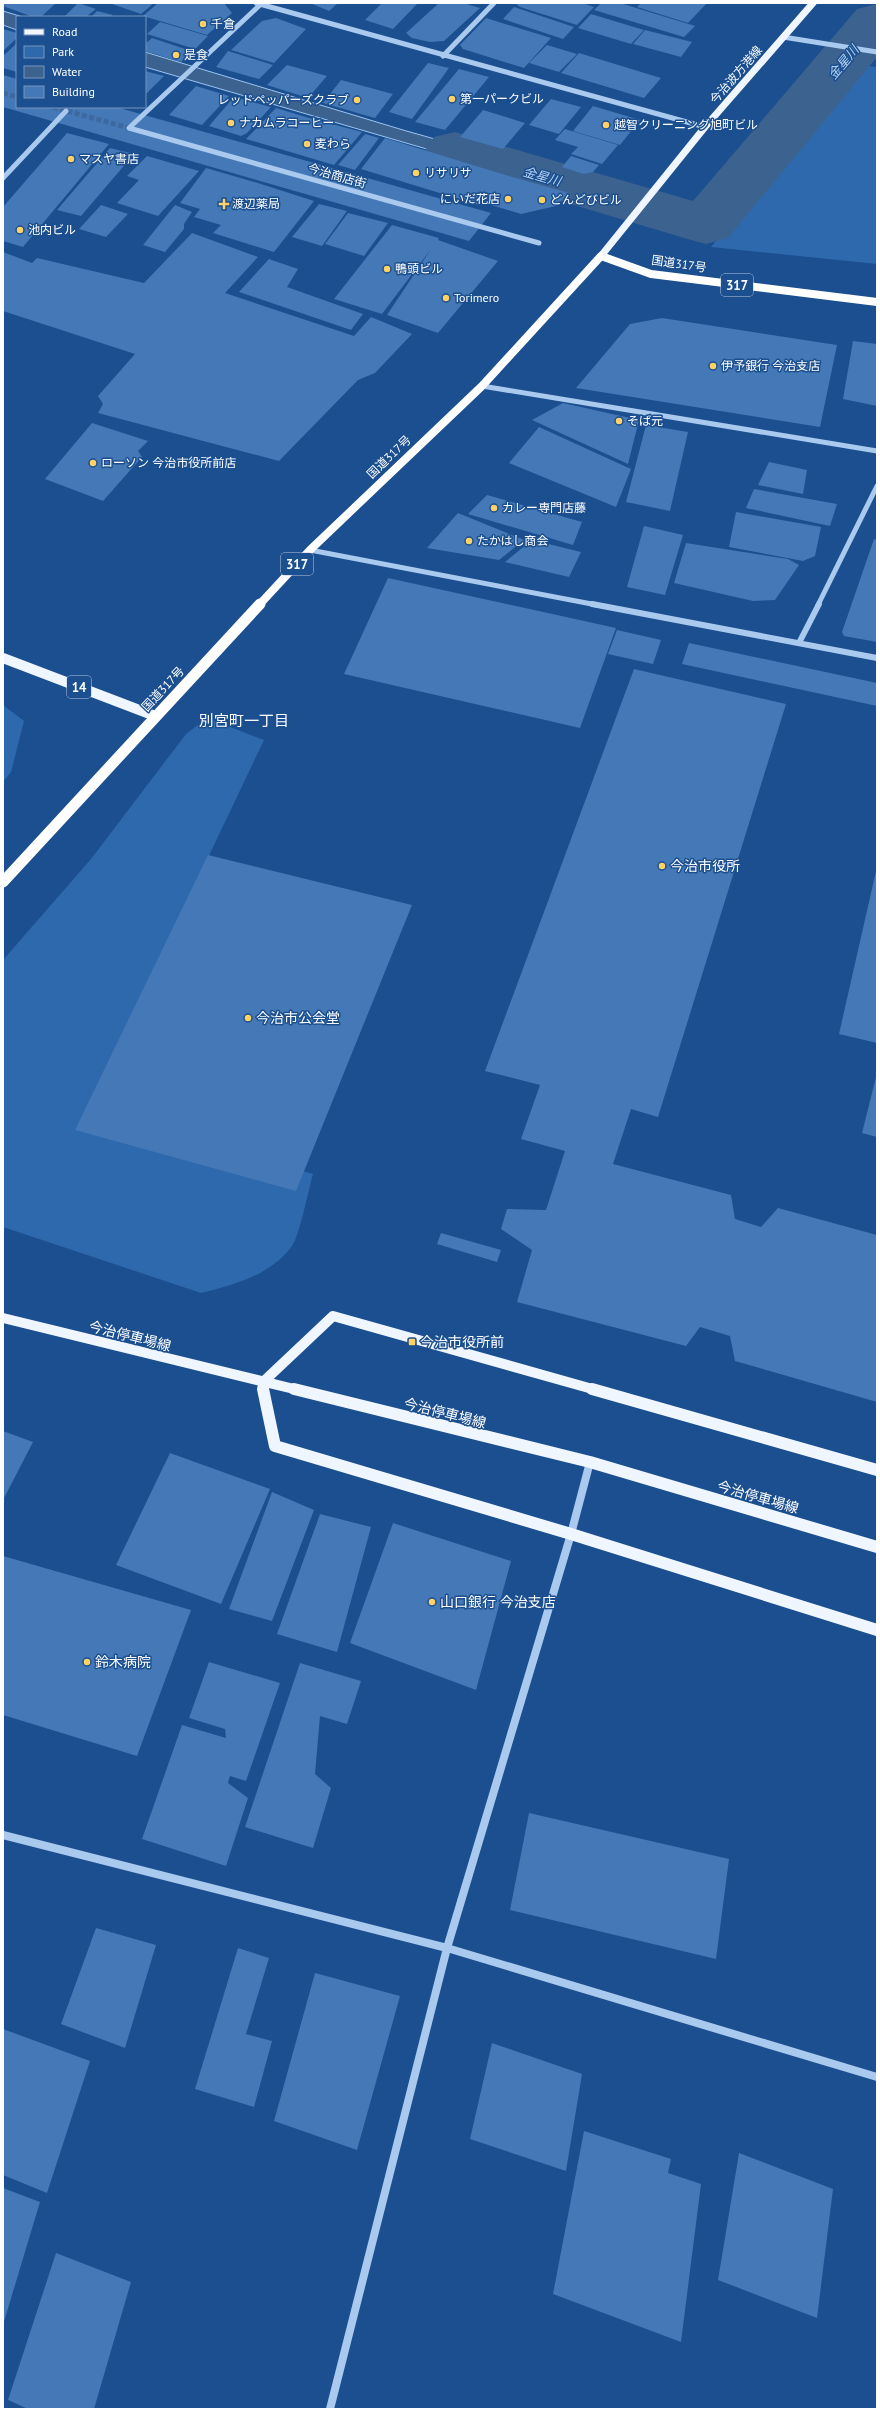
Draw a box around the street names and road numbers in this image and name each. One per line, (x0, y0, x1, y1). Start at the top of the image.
street label: 今治波方港線 (706, 43, 765, 107)
street label: 今治商店街 (306, 160, 368, 191)
street label: 国道317号 (650, 252, 708, 275)
road number: 317 (721, 274, 753, 296)
street label: 国道317号 (363, 432, 414, 481)
road number: 317 (281, 553, 313, 575)
street label: 国道317号 (138, 663, 187, 714)
road number: 14 (67, 676, 91, 698)
street label: 今治停車場線 (87, 1317, 173, 1355)
street label: 今治停車場線 (402, 1394, 488, 1432)
street label: 今治停車場線 (715, 1477, 801, 1517)

